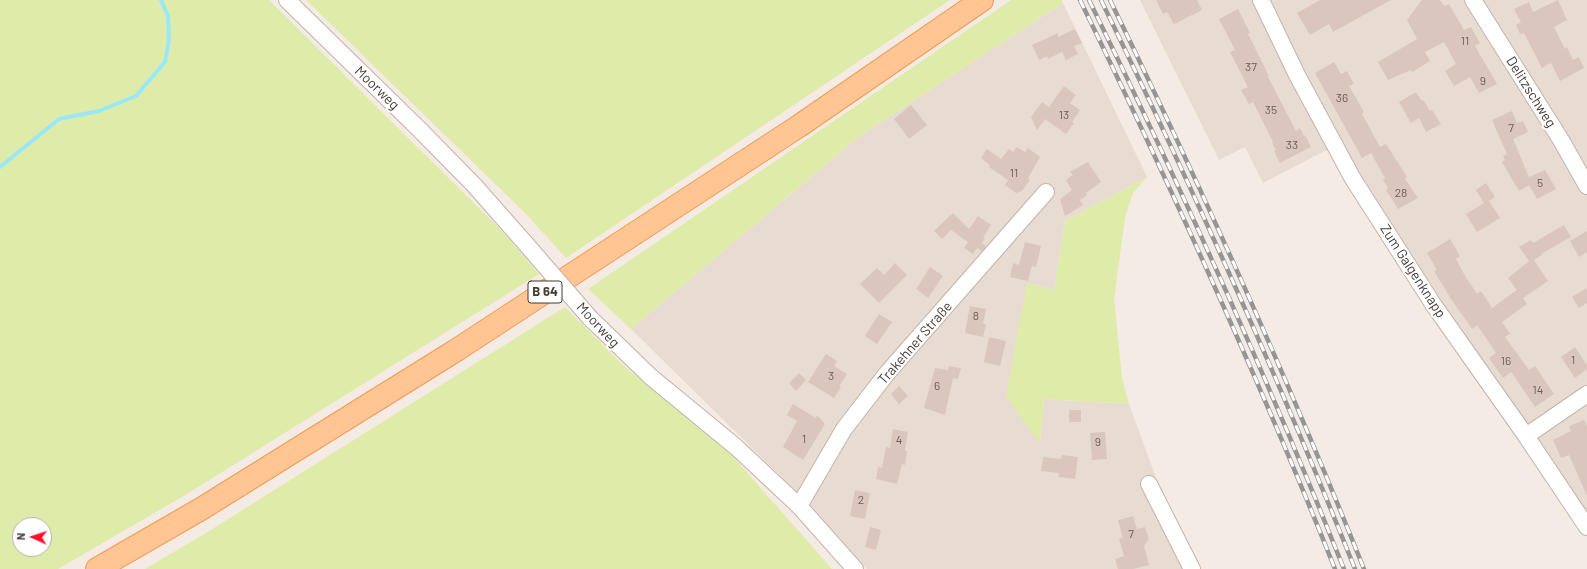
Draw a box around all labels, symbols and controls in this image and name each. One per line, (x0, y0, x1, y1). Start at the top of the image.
house number: 11 (1461, 34, 1469, 48)
street label: Delitzschweg (1503, 53, 1559, 131)
house number: 37 (1245, 60, 1257, 74)
street label: Moorweg (351, 63, 403, 113)
house number: 9 (1480, 74, 1486, 88)
house number: 36 (1336, 91, 1348, 105)
house number: 35 (1265, 103, 1277, 117)
house number: 13 (1059, 108, 1069, 122)
house number: 7 (1508, 121, 1514, 135)
house number: 33 (1286, 138, 1298, 152)
house number: 11 (1010, 166, 1018, 180)
house number: 5 (1537, 176, 1543, 190)
house number: 28 (1395, 186, 1407, 200)
street label: Zum Galgenknapp (1377, 221, 1449, 321)
road number: B 64 (528, 281, 562, 303)
street label: Trakehner Straße (874, 298, 956, 388)
street label: Moorweg (573, 299, 623, 351)
house number: 8 (973, 309, 979, 323)
house number: 1 (1571, 353, 1575, 367)
house number: 16 (1501, 354, 1511, 368)
house number: 3 (828, 369, 834, 383)
house number: 6 (934, 379, 940, 393)
house number: 14 (1533, 383, 1543, 397)
house number: 1 (802, 432, 806, 446)
house number: 4 (896, 433, 902, 447)
house number: 9 (1095, 435, 1101, 449)
house number: 2 (858, 493, 864, 507)
north arrow (12, 517, 52, 557)
house number: 7 (1128, 527, 1134, 541)
text: N (14, 532, 27, 540)

